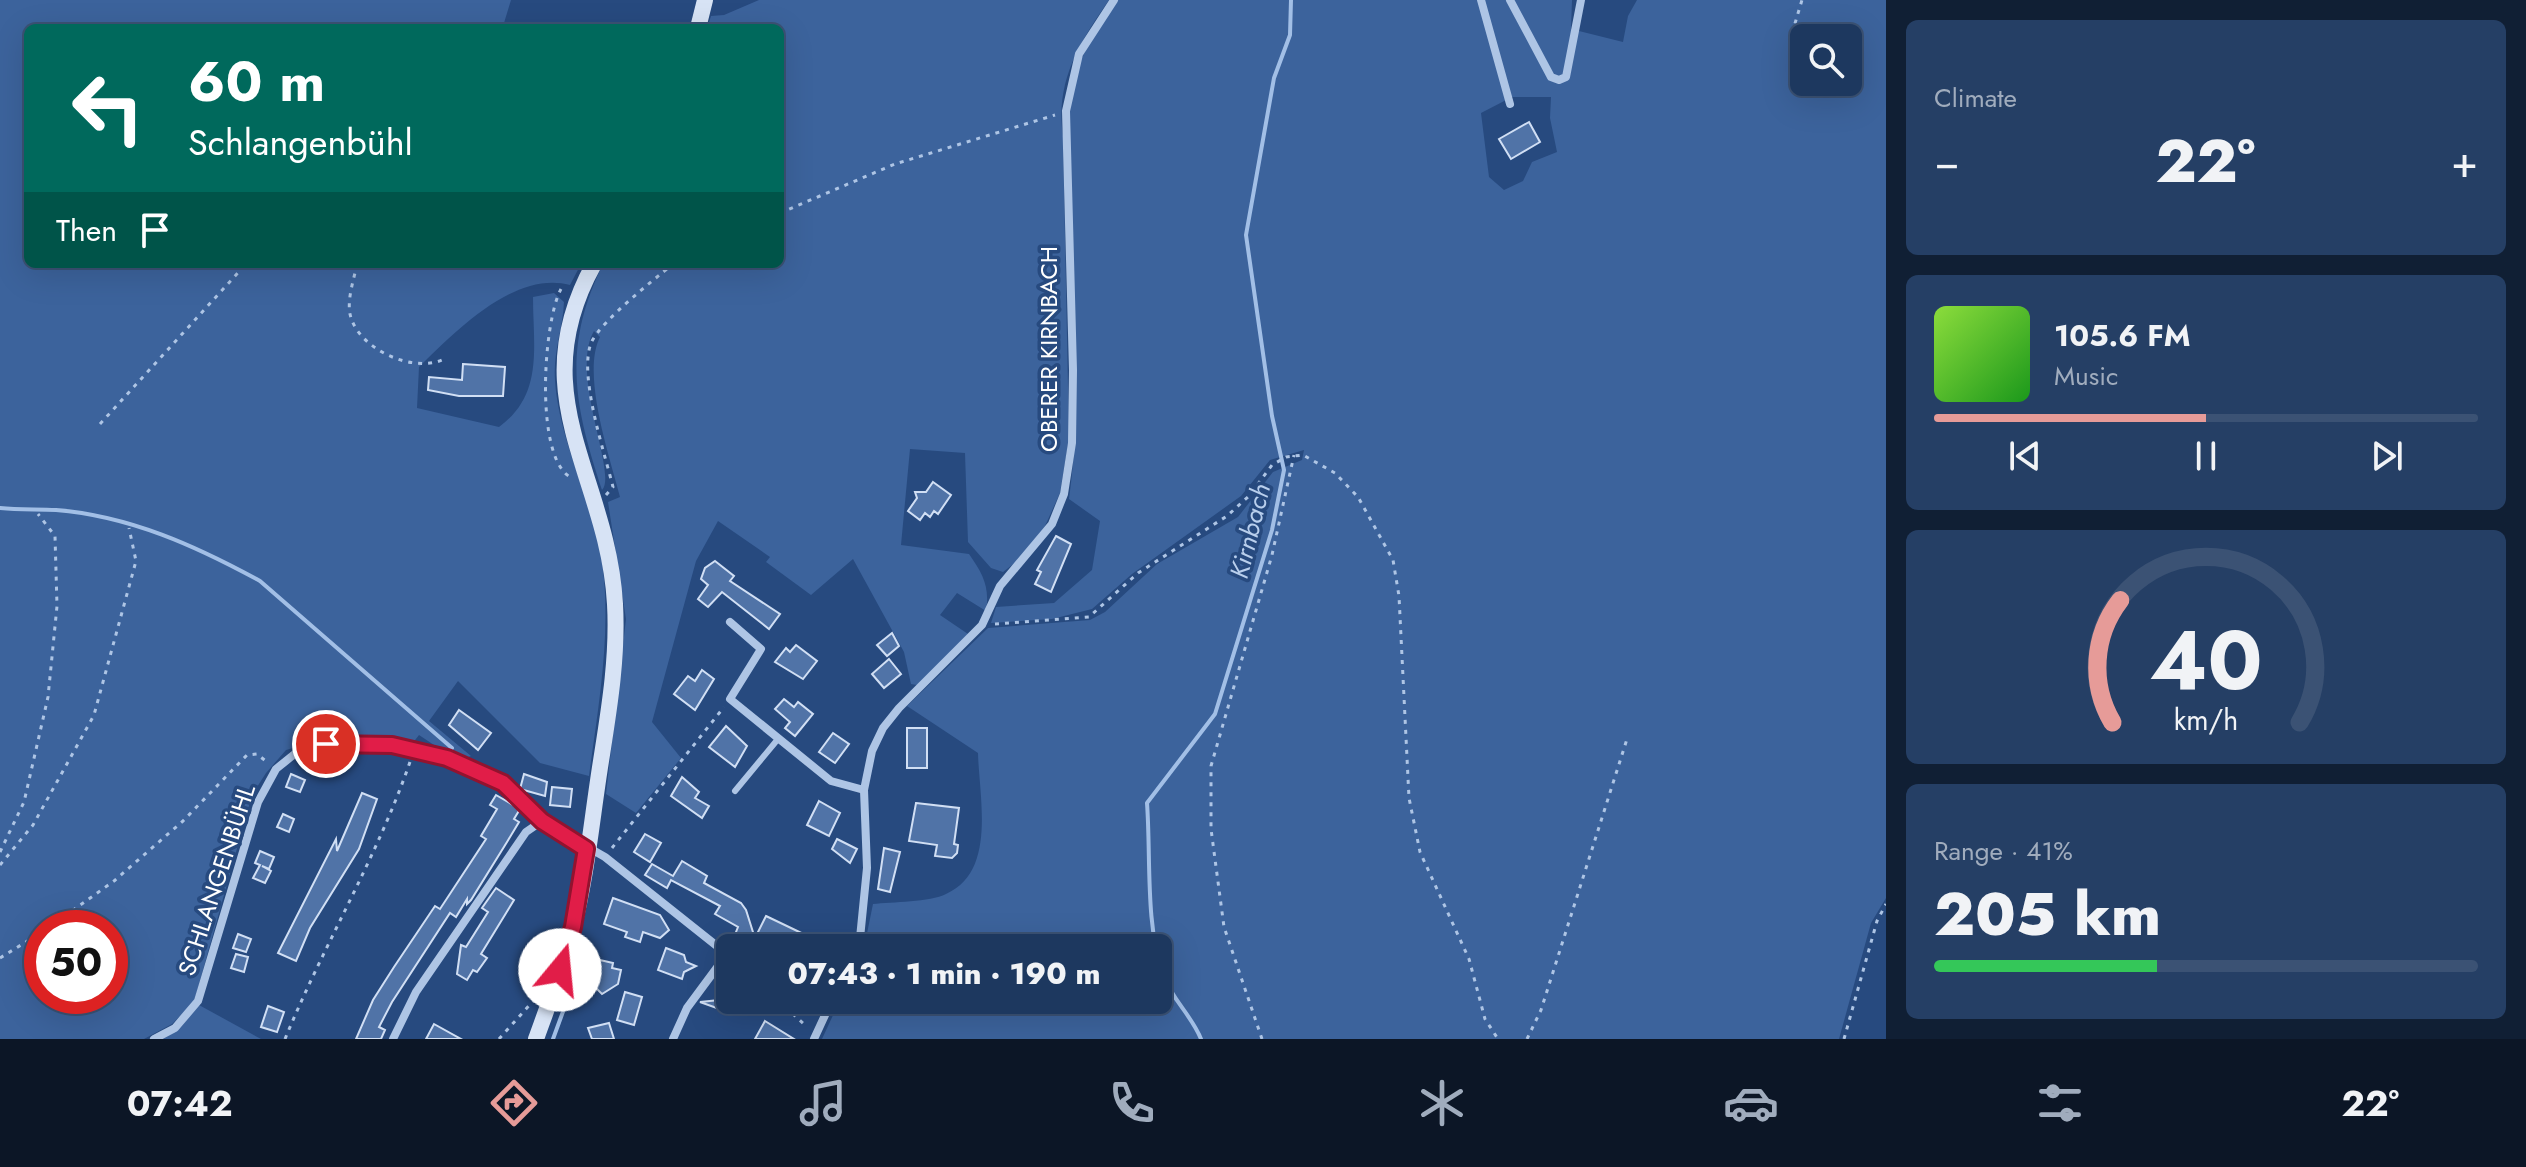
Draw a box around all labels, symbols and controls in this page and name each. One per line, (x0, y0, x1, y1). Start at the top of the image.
map controls (1790, 24, 1862, 96)
button: search (1790, 24, 1862, 96)
text: 60 m (188, 41, 325, 122)
icon: left (56, 56, 160, 160)
text: Climate (1934, 79, 2017, 117)
text: Schlangenbühl (188, 116, 413, 168)
text: 22° (2155, 118, 2255, 205)
text: − (1934, 130, 1960, 194)
text: + (2451, 130, 2478, 194)
icon: arrive (133, 208, 177, 252)
text: Then (56, 209, 117, 252)
street label: OBERER KIRNBACH (1031, 246, 1066, 452)
text: 105.6 FM (2054, 314, 2191, 357)
text: Music (2054, 357, 2118, 395)
icon: previous (2003, 434, 2047, 478)
icon: pause (2184, 434, 2228, 478)
icon: next (2365, 434, 2409, 478)
water label: Kirnbach (1220, 479, 1280, 583)
text: 40 (2149, 599, 2263, 719)
text: km/h (2174, 699, 2238, 741)
pin (292, 710, 360, 778)
icon: arrive (304, 722, 348, 766)
street label: SCHLANGENBÜHL (169, 779, 264, 980)
text: Range · 41% (1934, 832, 2073, 870)
text: 205 km (1934, 871, 2161, 958)
speed limit sign: 50 (24, 910, 128, 1014)
position arrow (518, 928, 602, 1012)
text: 07:43 · 1 min · 190 m (787, 952, 1101, 995)
icon: directions (486, 1075, 542, 1131)
icon: music (795, 1075, 851, 1131)
icon: phone (1104, 1075, 1160, 1131)
icon: climate (1414, 1075, 1470, 1131)
icon: car (1723, 1075, 1779, 1131)
icon: filters (2032, 1075, 2088, 1131)
text: 07:42 (127, 1077, 233, 1129)
text: 22° (2341, 1077, 2399, 1129)

